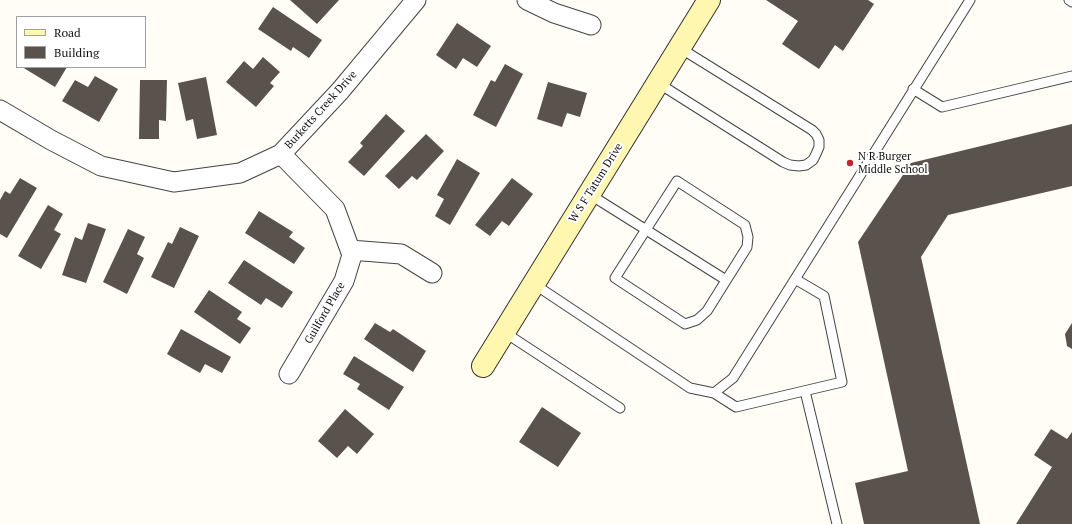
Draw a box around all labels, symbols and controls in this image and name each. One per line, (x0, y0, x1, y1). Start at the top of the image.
legend (16, 16, 146, 68)
text: Road (54, 25, 81, 40)
text: Building (54, 45, 99, 60)
street label: Burketts Creek Drive (282, 68, 360, 152)
street label: W S F Tatum Drive (566, 141, 626, 225)
place label: N R Burger Middle School (858, 150, 928, 176)
marker: N R Burger Middle School (845, 158, 855, 168)
street label: Guilford Place (302, 280, 348, 346)

